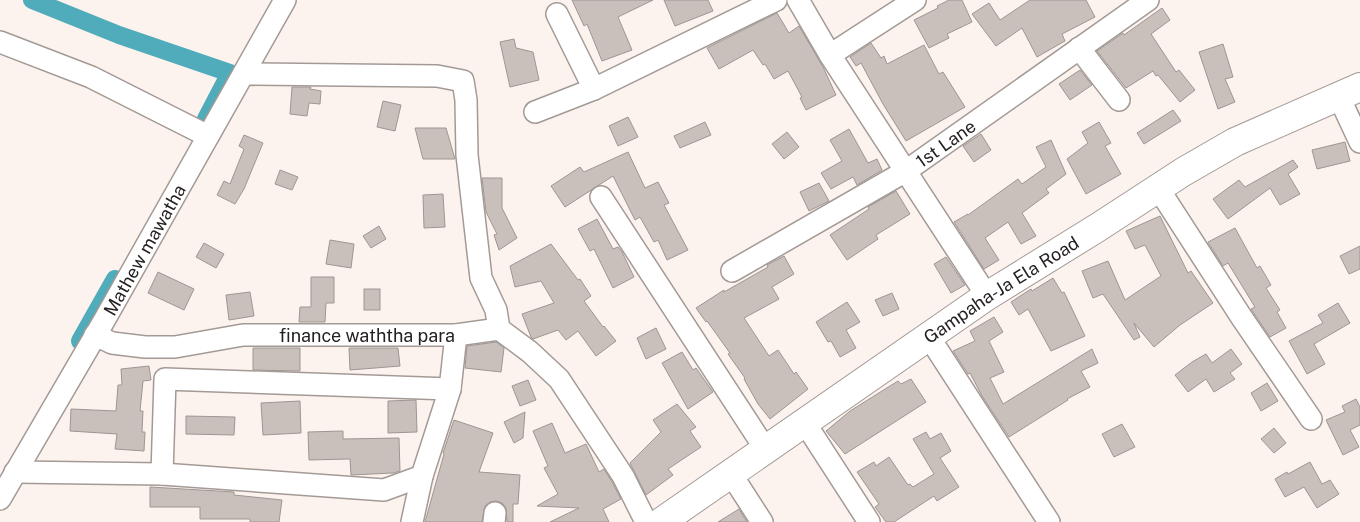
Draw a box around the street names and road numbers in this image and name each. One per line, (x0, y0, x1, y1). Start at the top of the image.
street label: 1st Lane (912, 115, 979, 171)
street label: Mathew mawatha (99, 180, 189, 319)
street label: Gampaha-Ja Ela Road (919, 232, 1082, 347)
street label: finance waththa para (279, 325, 455, 346)

